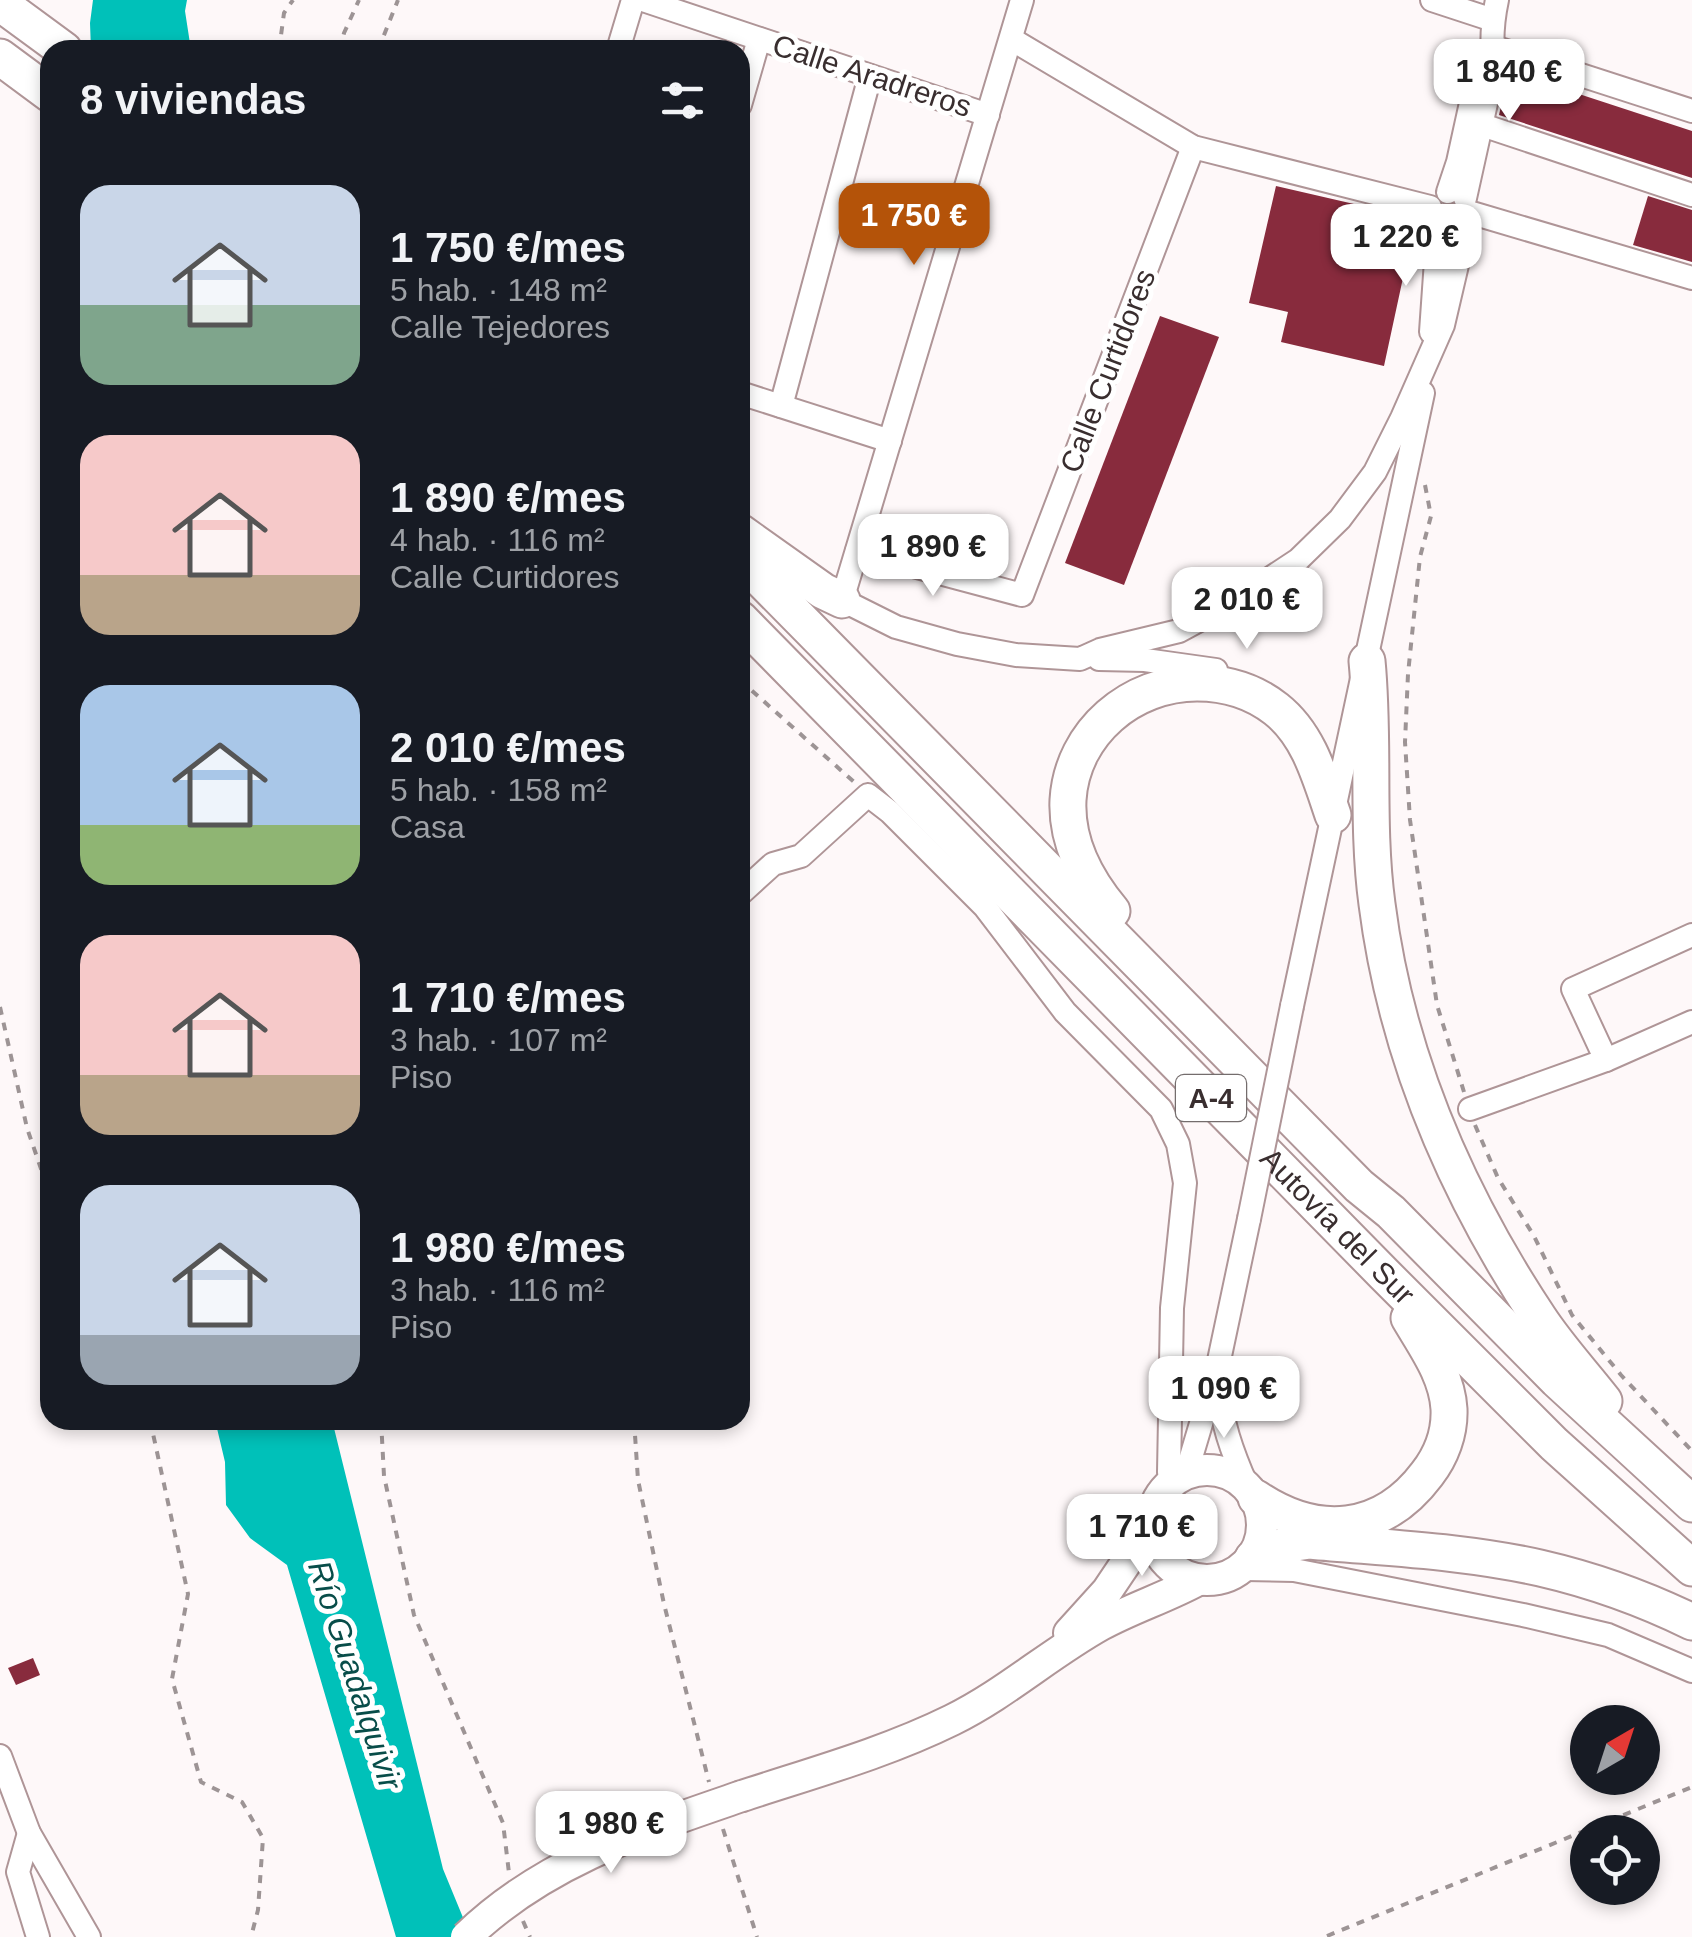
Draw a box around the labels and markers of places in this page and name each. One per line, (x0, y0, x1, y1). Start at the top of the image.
pin: 1 840 € (1417, 39, 1601, 124)
pin: 1 750 € (822, 183, 1006, 268)
pin: 1 220 € (1314, 204, 1498, 289)
pin: 1 890 € (841, 514, 1025, 599)
pin: 2 010 € (1155, 567, 1339, 652)
pin: 1 090 € (1132, 1356, 1316, 1441)
pin: 1 710 € (1050, 1494, 1234, 1579)
pin: 1 980 € (519, 1791, 703, 1876)

